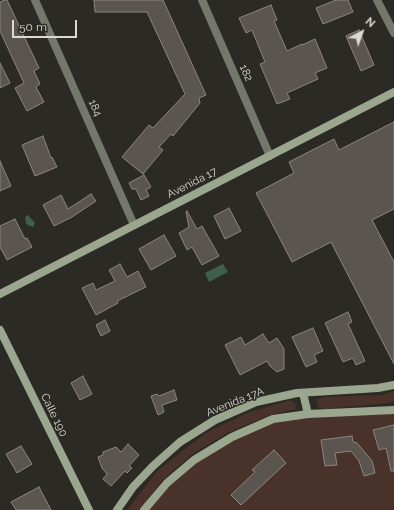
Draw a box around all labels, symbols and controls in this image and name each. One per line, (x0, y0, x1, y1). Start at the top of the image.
scale bar (14, 12, 79, 38)
north arrow (342, 12, 382, 52)
text: N (363, 15, 378, 30)
text: 50 m (19, 20, 47, 34)
street label: 182 (237, 63, 255, 83)
street label: 184 (85, 97, 105, 119)
street label: Avenida 17 (165, 165, 219, 201)
street label: Avenida 17A (204, 384, 266, 420)
street label: Calle 190 (38, 391, 70, 439)

